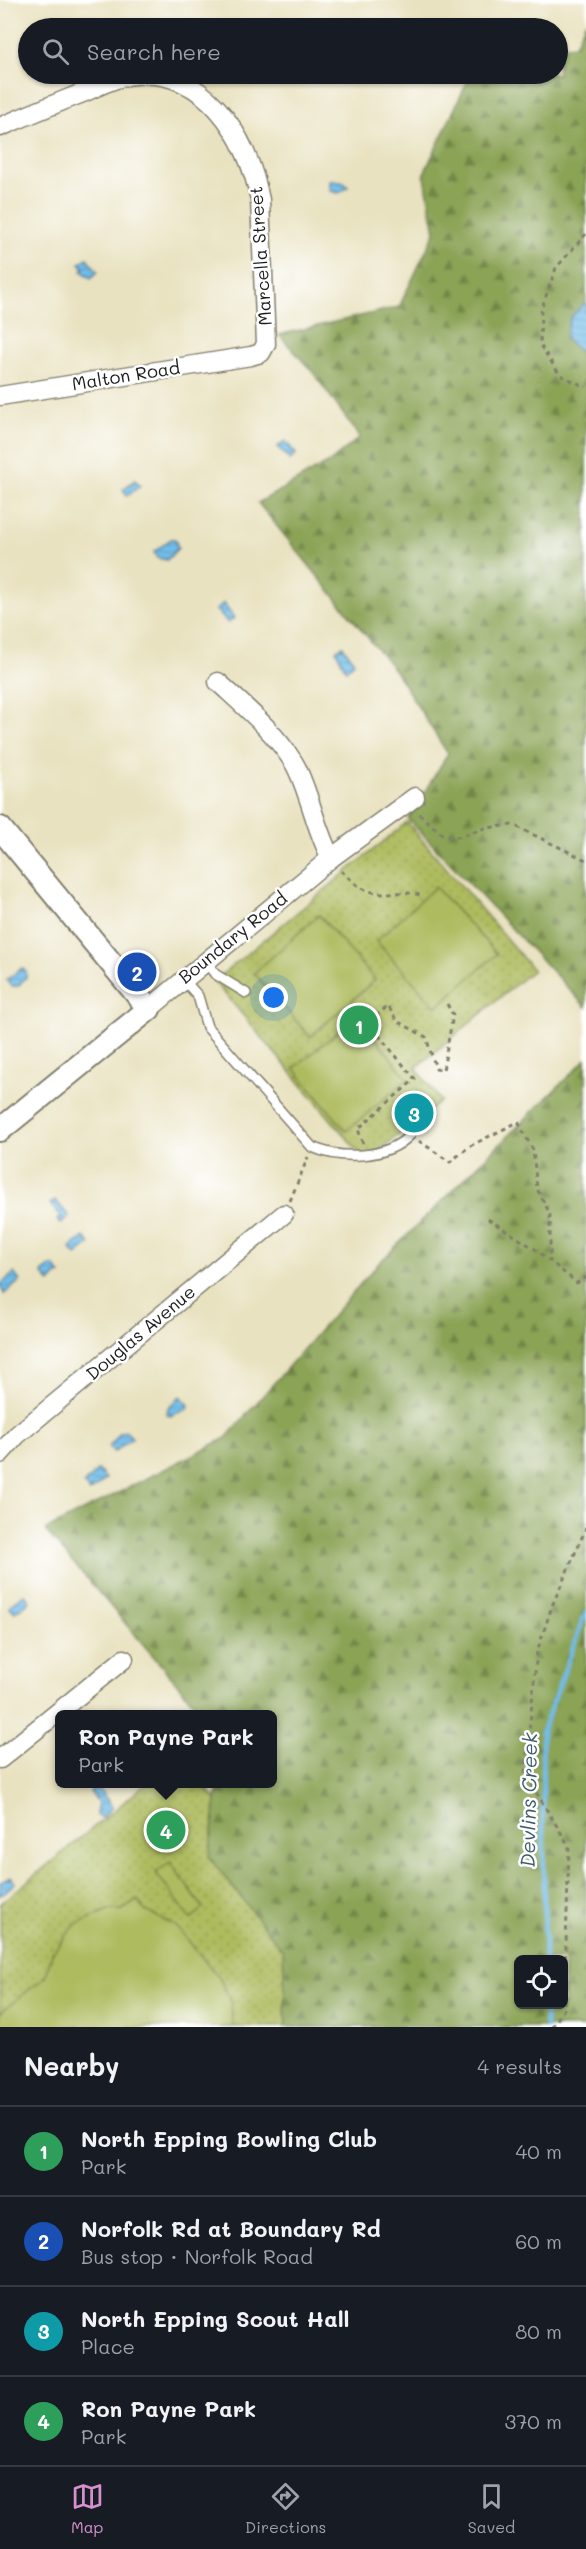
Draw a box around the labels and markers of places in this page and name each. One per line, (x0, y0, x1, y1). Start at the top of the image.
pin: 2 (118, 950, 156, 994)
pin: 1 (340, 1002, 378, 1048)
pin: 3 (394, 1090, 434, 1136)
pin: 4 (146, 1808, 186, 1852)

